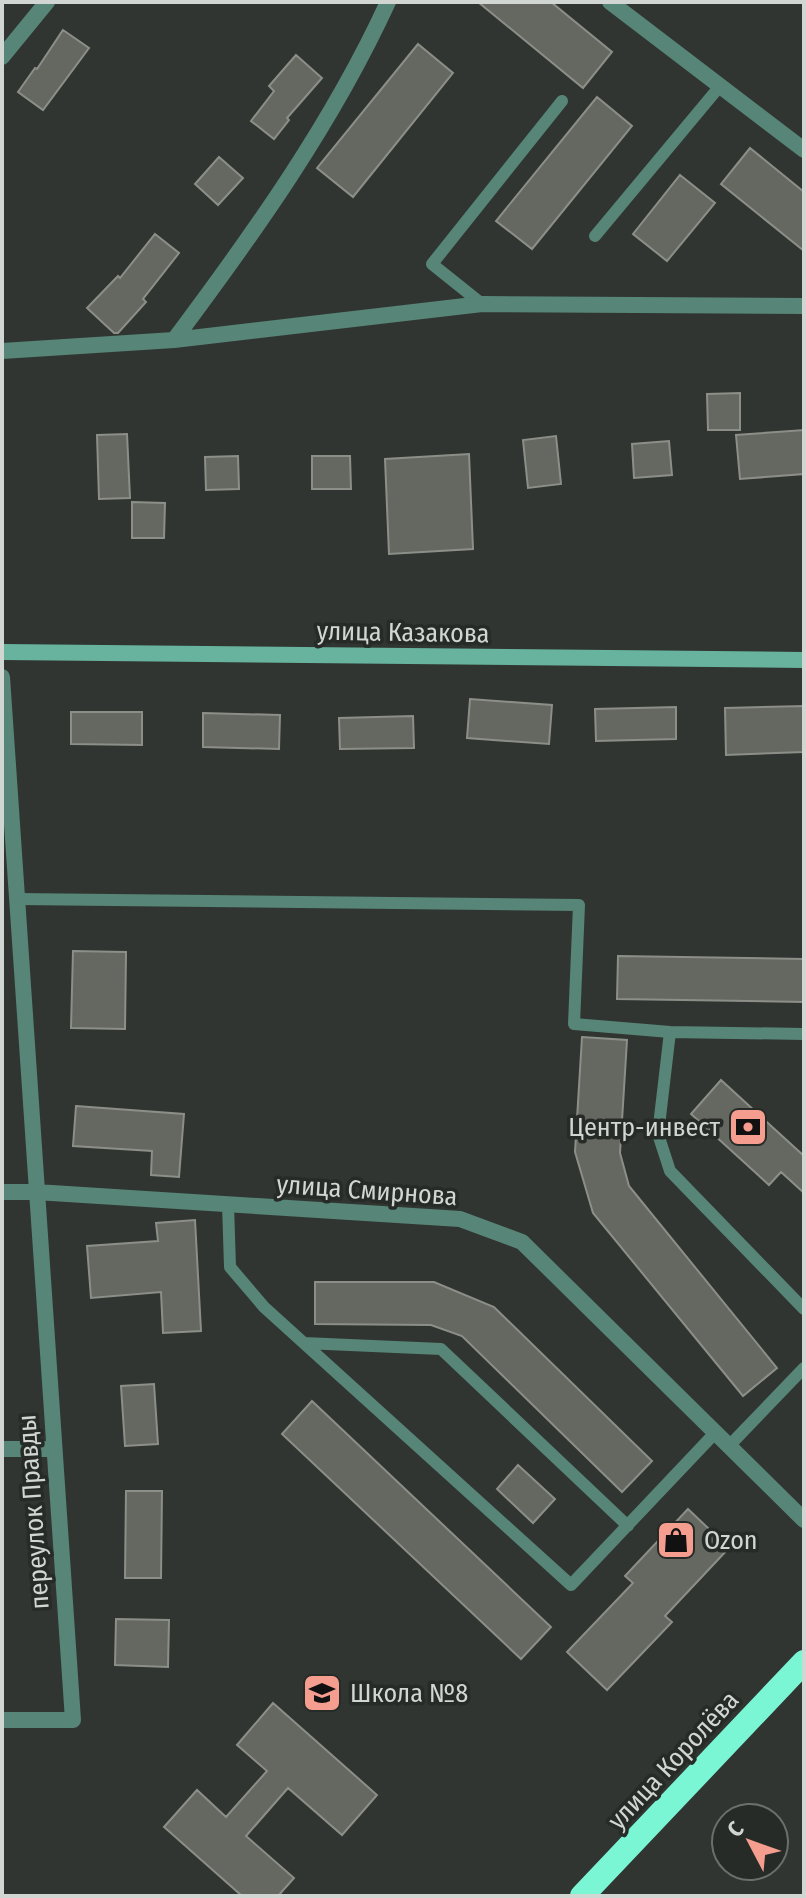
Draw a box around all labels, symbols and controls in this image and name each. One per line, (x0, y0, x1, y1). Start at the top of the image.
street label: улица Казакова (316, 615, 490, 650)
bank icon: Центр-инвест (727, 1106, 769, 1148)
place label: Центр-инвест (568, 1112, 720, 1143)
street label: улица Смирнова (276, 1169, 458, 1212)
street label: переулок Правды (11, 1414, 56, 1610)
shop icon: Ozon (655, 1519, 697, 1561)
place label: Ozon (704, 1525, 758, 1556)
school or university icon: Школа №8 (301, 1672, 343, 1714)
place label: Школа №8 (350, 1678, 468, 1709)
street label: улица Королёва (602, 1685, 745, 1836)
north arrow (710, 1802, 790, 1882)
text: С (721, 1816, 750, 1842)

